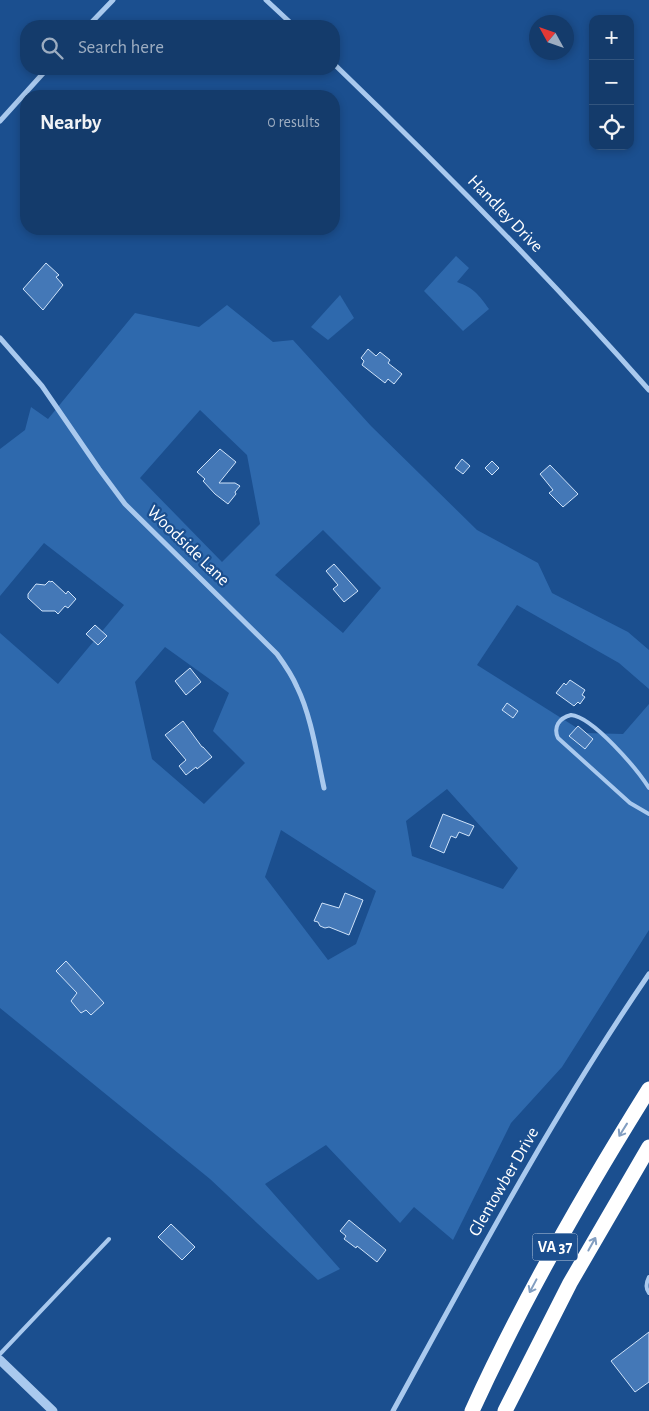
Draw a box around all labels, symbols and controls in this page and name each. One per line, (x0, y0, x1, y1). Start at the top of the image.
north arrow (529, 15, 574, 60)
map controls (589, 15, 634, 150)
button: + (589, 15, 634, 60)
search box (20, 20, 340, 75)
icon: search (38, 34, 66, 62)
text: Search here (78, 38, 164, 57)
button: − (589, 60, 634, 105)
button: locate (589, 105, 634, 150)
text: Nearby (40, 112, 101, 133)
text: 0 results (267, 114, 320, 130)
street label: Handley Drive (464, 172, 546, 256)
street label: Woodside Lane (143, 502, 233, 590)
one-way arrow (618, 1122, 628, 1136)
street label: Glentowber Drive (466, 1124, 542, 1240)
road number: VA 37 (532, 1234, 578, 1260)
one-way arrow (587, 1236, 597, 1251)
one-way arrow (528, 1278, 537, 1293)

